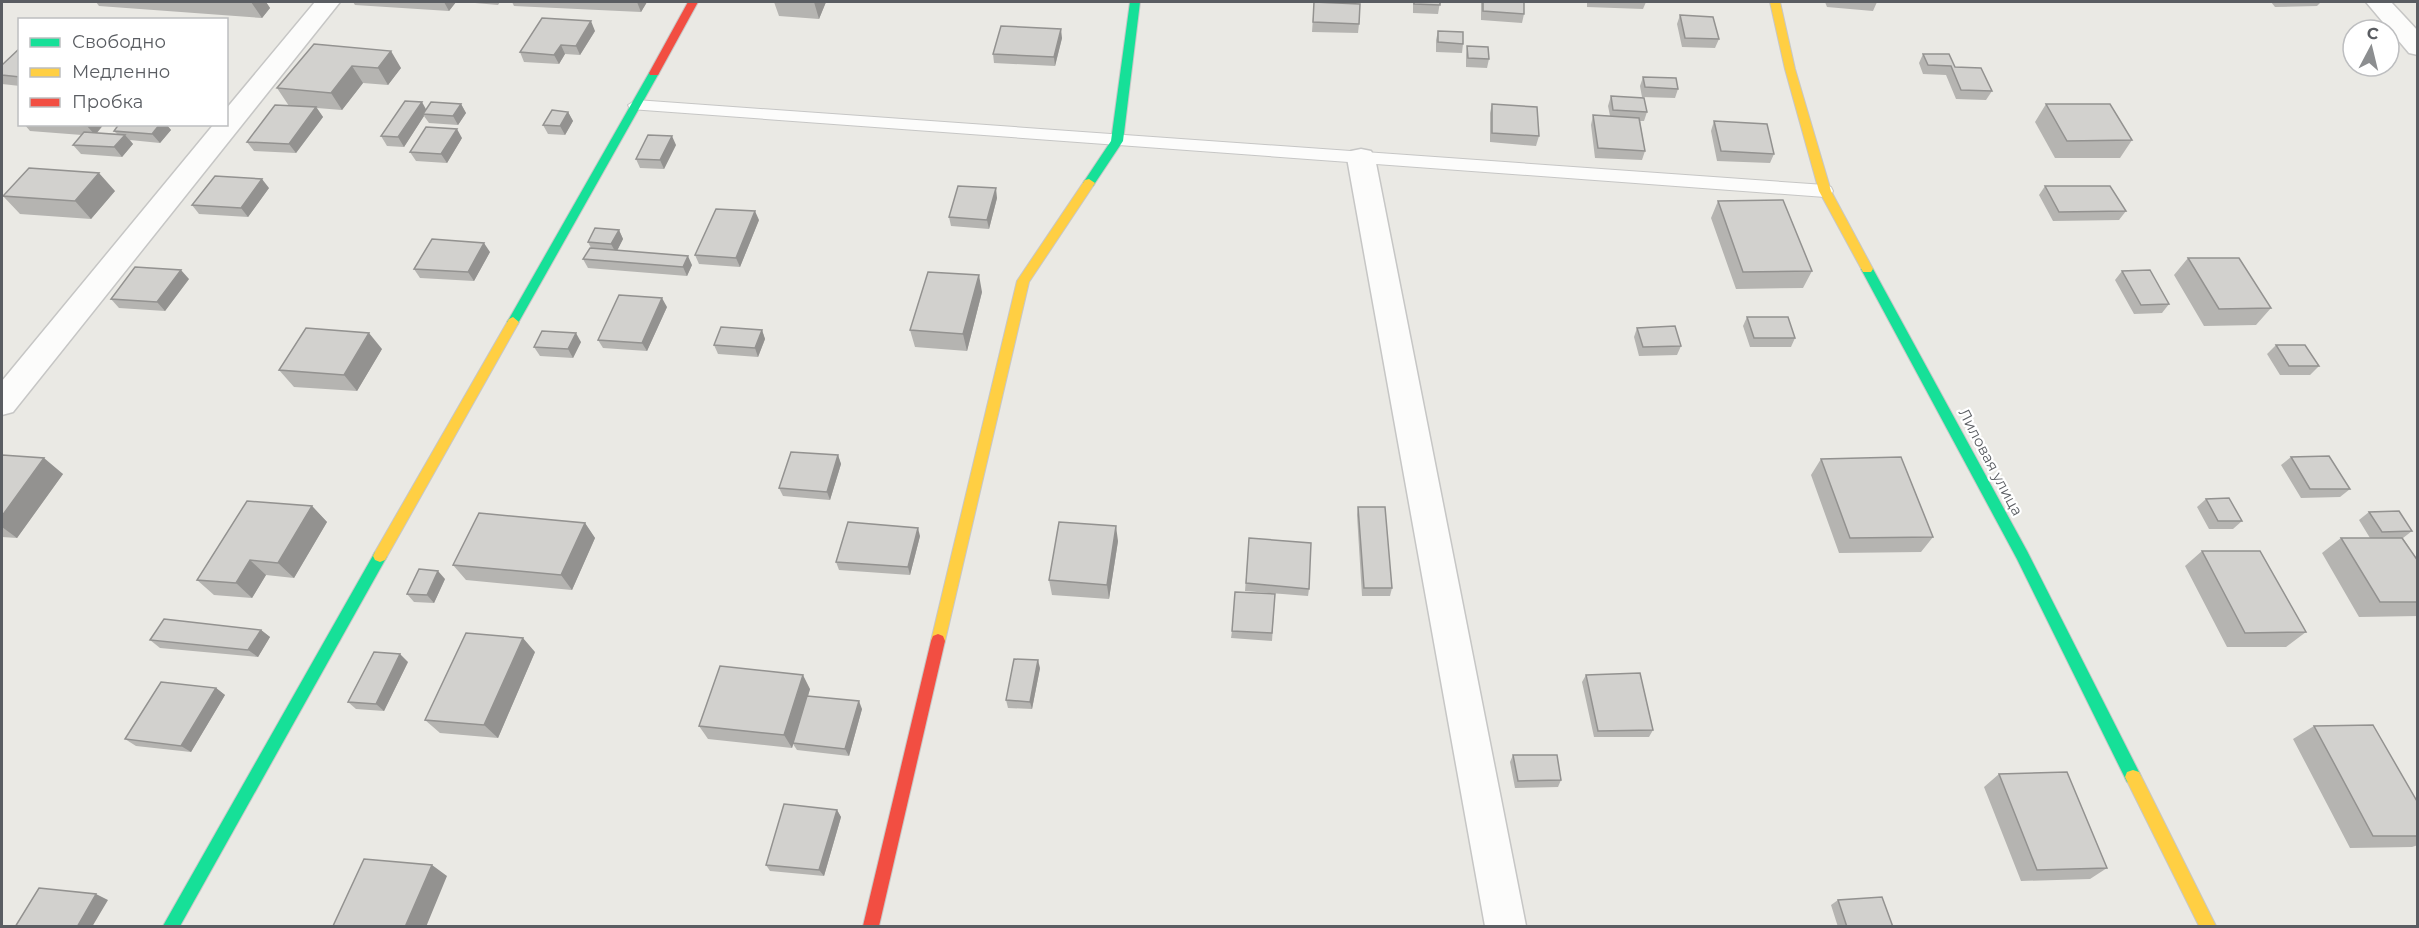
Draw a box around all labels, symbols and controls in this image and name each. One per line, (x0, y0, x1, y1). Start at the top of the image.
legend (18, 18, 228, 126)
north arrow (2341, 18, 2401, 78)
text: С (2366, 23, 2380, 44)
text: Свободно (72, 31, 166, 53)
text: Медленно (72, 61, 170, 83)
text: Пробка (72, 91, 143, 113)
street label: Лиловая улица (1955, 405, 2027, 519)

